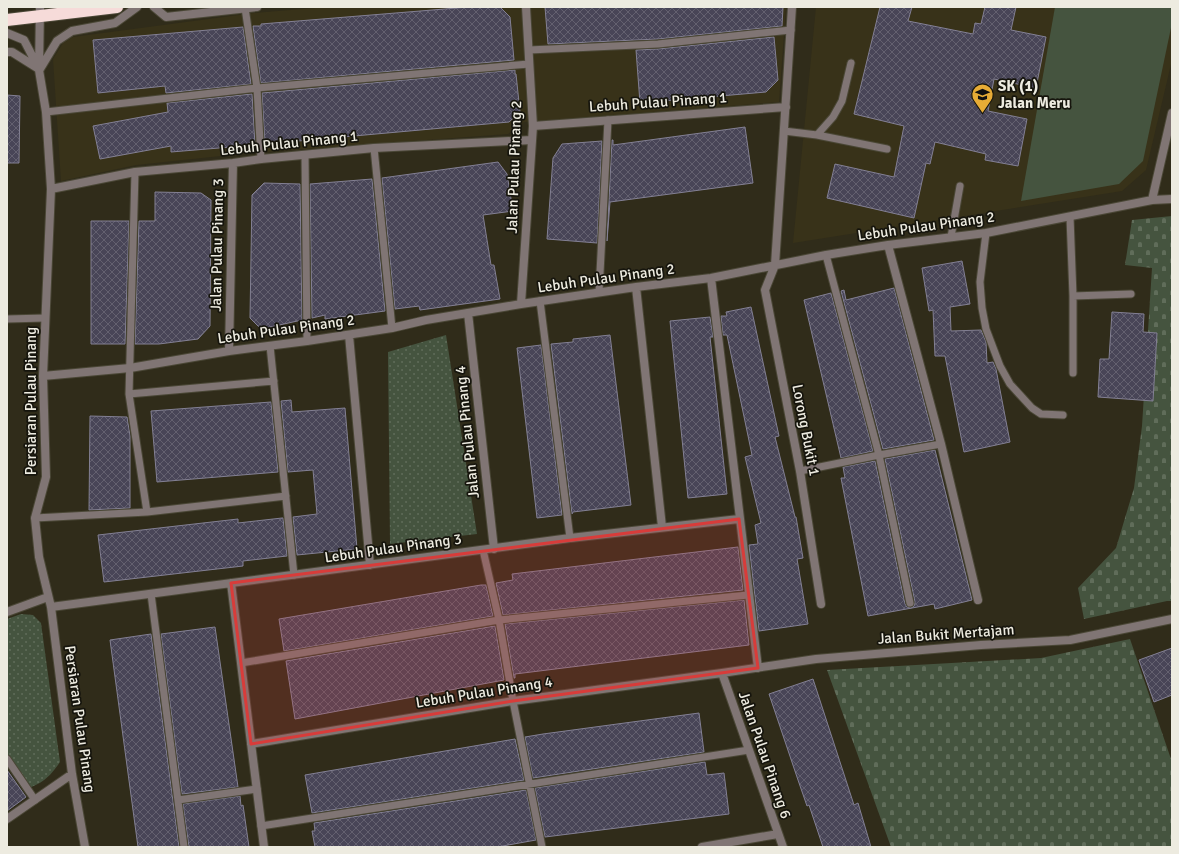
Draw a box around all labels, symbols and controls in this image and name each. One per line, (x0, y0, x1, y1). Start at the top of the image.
place label: SK (1) Jalan Meru (998, 77, 1071, 112)
school or university icon: SK (1) Jalan Meru (969, 82, 995, 115)
street label: Lebuh Pulau Pinang 1 (588, 88, 728, 116)
street label: Jalan Pulau Pinang 2 (503, 100, 525, 234)
street label: Lebuh Pulau Pinang 1 (219, 127, 359, 159)
street label: Jalan Pulau Pinang 3 (207, 178, 227, 312)
street label: Lebuh Pulau Pinang 2 (856, 207, 996, 245)
street label: Lebuh Pulau Pinang 2 (536, 259, 676, 297)
street label: Lebuh Pulau Pinang 2 (216, 310, 356, 348)
street label: Persiaran Pulau Pinang (22, 327, 40, 475)
street label: Jalan Pulau Pinang 4 (451, 365, 483, 499)
street label: Lorong Bukit 1 (788, 383, 824, 477)
street label: Lebuh Pulau Pinang 3 (323, 529, 463, 567)
street label: Jalan Bukit Mertajam (877, 620, 1015, 648)
street label: Persiaran Pulau Pinang (61, 644, 99, 794)
street label: Lebuh Pulau Pinang 4 (414, 672, 554, 712)
street label: Jalan Pulau Pinang 6 (735, 689, 795, 821)

